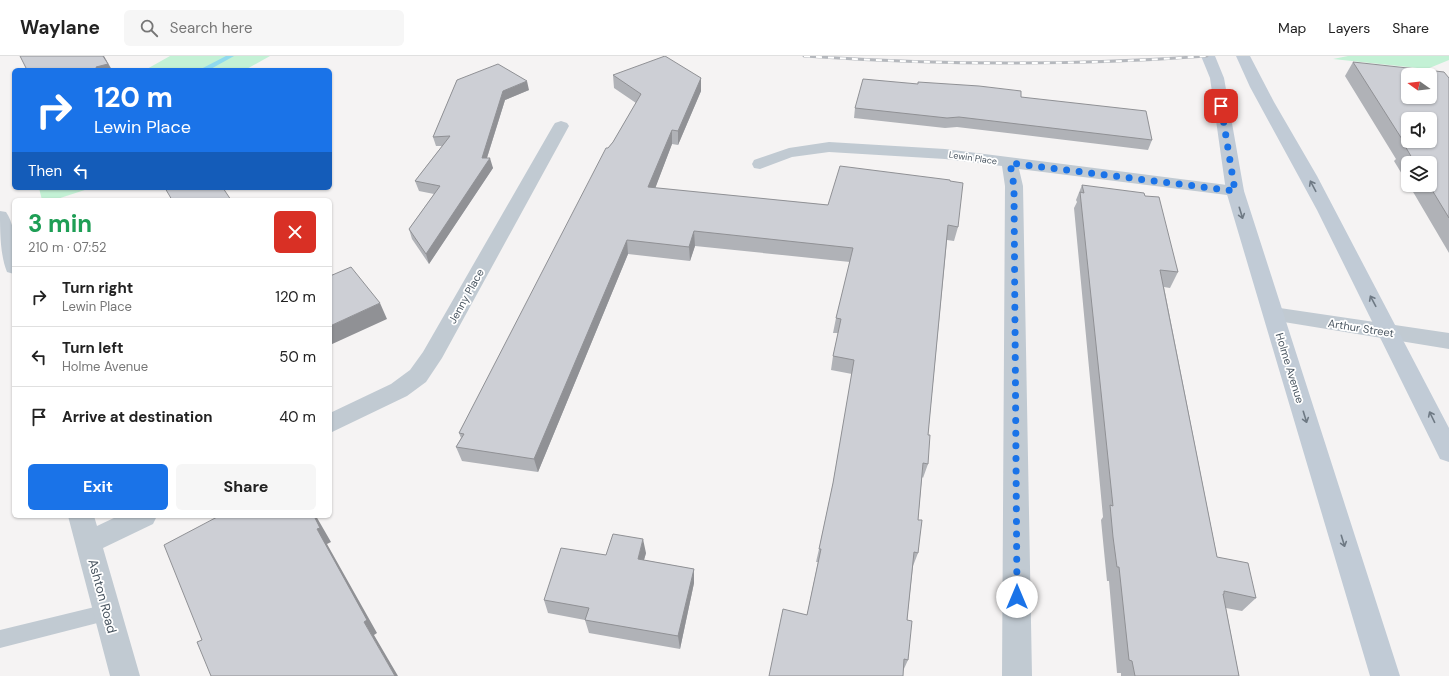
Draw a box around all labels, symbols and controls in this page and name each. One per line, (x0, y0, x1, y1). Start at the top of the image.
search box (124, 10, 404, 46)
text: Waylane (20, 15, 100, 40)
icon: search (138, 17, 160, 39)
text: Search here (170, 18, 253, 38)
text: Map (1278, 19, 1306, 37)
text: Layers (1328, 19, 1370, 37)
text: Share (1392, 19, 1429, 37)
north arrow (1401, 68, 1437, 104)
map controls (1401, 68, 1437, 192)
text: 120 m (94, 79, 173, 116)
icon: right (28, 84, 80, 136)
pin (1204, 89, 1238, 123)
icon: arrive (1210, 95, 1232, 117)
button: sound (1401, 112, 1437, 148)
text: Lewin Place (94, 115, 191, 139)
street label: Lewin Place (948, 149, 998, 167)
button: layers (1401, 156, 1437, 192)
icon: left (70, 160, 92, 182)
text: Then (28, 161, 62, 181)
one-way arrow (1309, 180, 1316, 192)
one-way arrow (1238, 206, 1245, 219)
text: 3 min (28, 208, 92, 239)
button: close (274, 211, 316, 253)
text: 210 m · 07:52 (28, 239, 106, 256)
street label: Jenny Place (445, 266, 487, 326)
text: Turn right (62, 278, 133, 298)
icon: right (28, 286, 50, 308)
text: 120 m (275, 287, 316, 307)
one-way arrow (1369, 295, 1376, 307)
text: Lewin Place (62, 298, 132, 315)
street label: Arthur Street (1327, 316, 1395, 340)
street label: Holme Avenue (1273, 331, 1307, 405)
text: Turn left (62, 338, 123, 358)
icon: left (28, 346, 50, 368)
text: 50 m (279, 347, 316, 367)
text: Holme Avenue (62, 358, 148, 375)
icon: arrive (28, 406, 50, 428)
text: Arrive at destination (62, 407, 213, 427)
text: 40 m (279, 407, 316, 427)
one-way arrow (1302, 410, 1309, 423)
one-way arrow (1428, 411, 1435, 423)
button: Exit (28, 464, 168, 510)
button: Share (176, 464, 316, 510)
one-way arrow (1340, 535, 1347, 548)
street label: Ashton Road (84, 557, 121, 635)
position arrow (996, 576, 1038, 618)

